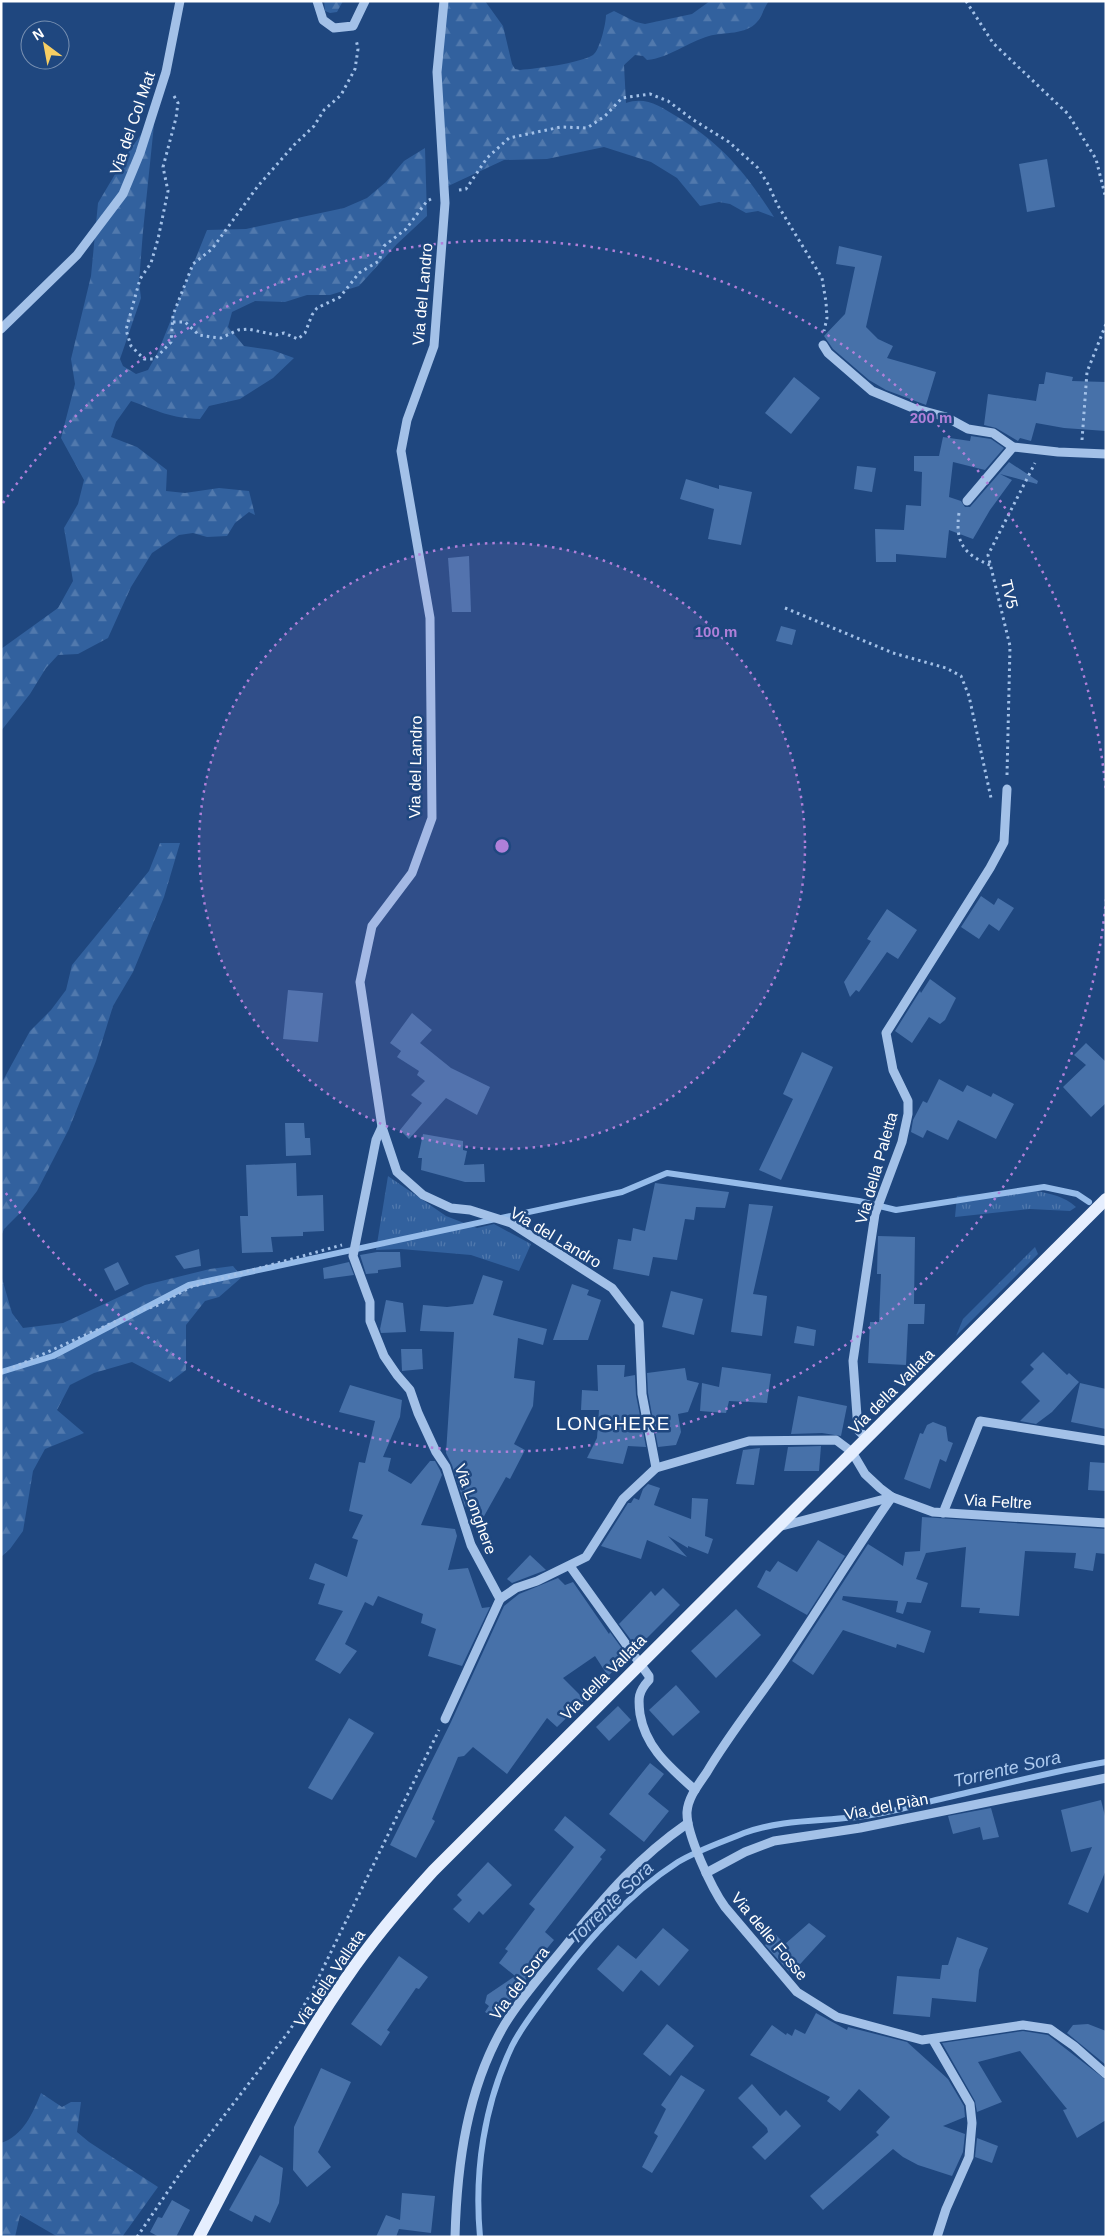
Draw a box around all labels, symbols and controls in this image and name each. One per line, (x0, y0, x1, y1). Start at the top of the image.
north arrow (20, 20, 70, 70)
text: N (30, 25, 47, 43)
street label: Via del Col Mat (107, 69, 158, 177)
street label: Via del Landro (410, 242, 435, 346)
text: 200 m (910, 409, 952, 426)
street label: TV5 (998, 578, 1021, 610)
text: 100 m (695, 623, 737, 640)
street label: Via del Landro (406, 715, 425, 819)
centre of rings (493, 837, 511, 855)
street label: Via della Paletta (852, 1110, 901, 1226)
street label: Via del Landro (507, 1204, 604, 1271)
street label: Via della Vallata (845, 1345, 937, 1437)
district label: LONGHERE (556, 1413, 670, 1434)
street label: Via Longhere (451, 1462, 500, 1557)
street label: Via Feltre (963, 1491, 1033, 1512)
street label: Via della Vallata (557, 1631, 649, 1723)
water label: Torrente Sora (951, 1747, 1063, 1791)
street label: Via del Piàn (843, 1790, 929, 1823)
water label: Torrente Sora (565, 1858, 657, 1948)
street label: Via delle Fosse (728, 1889, 811, 1984)
street label: Via della Vallata (291, 1926, 368, 2030)
street label: Via del Sora (486, 1943, 552, 2023)

